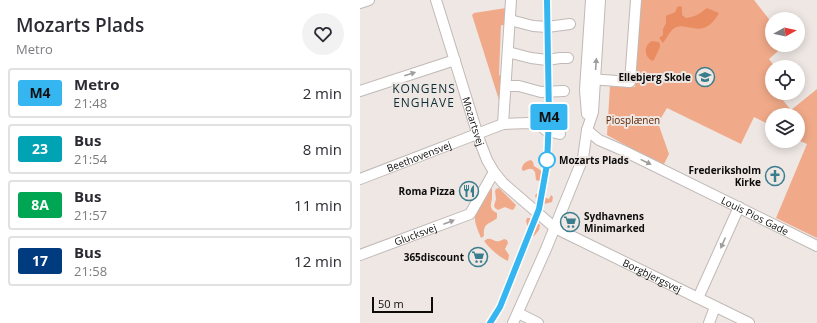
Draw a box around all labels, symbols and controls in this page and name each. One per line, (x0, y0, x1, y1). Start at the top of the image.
text: Mozarts Plads (16, 12, 144, 38)
north arrow (765, 12, 805, 52)
map controls (765, 12, 805, 148)
button: heart (302, 13, 344, 55)
text: Metro (16, 40, 53, 58)
one-way arrow (593, 58, 600, 70)
button: locate (765, 60, 805, 100)
school or university icon: Ellebjerg Skole (694, 66, 716, 88)
place label: Ellebjerg Skole (618, 70, 691, 84)
one-way arrow (405, 71, 417, 77)
text: Metro (74, 74, 120, 94)
district label: KONGENS ENGHAVE (392, 80, 456, 111)
text: M4 (29, 83, 51, 102)
text: 2 min (303, 83, 342, 103)
text: 21:48 (74, 94, 107, 112)
street label: Mozartsvej (459, 95, 488, 148)
line badge: M4 (531, 104, 567, 130)
text: M4 (538, 107, 560, 126)
button: layers (765, 108, 805, 148)
park label: Piosplænen (606, 113, 660, 127)
text: Bus (74, 130, 101, 150)
street label: Beethovensvej (384, 138, 453, 175)
text: 23 (32, 139, 48, 158)
text: 8 min (303, 139, 342, 159)
text: 21:54 (74, 150, 107, 168)
marker: Mozarts Plads (538, 151, 556, 169)
place label: Mozarts Plads (559, 153, 629, 167)
one-way arrow (640, 159, 652, 165)
place label: Frederiksholm Kirke (688, 163, 761, 189)
church icon: Frederiksholm Kirke (764, 165, 786, 187)
restaurant icon: Roma Pizza (458, 180, 480, 202)
place label: Roma Pizza (399, 184, 455, 198)
text: Bus (74, 186, 101, 206)
street label: Louis Pios Gade (719, 193, 792, 238)
text: 8A (31, 195, 49, 214)
text: 11 min (294, 195, 342, 215)
text: 21:57 (74, 206, 107, 224)
place label: Sydhavnens Minimarked (584, 209, 645, 235)
supermarket icon: Sydhavnens Minimarked (559, 211, 581, 233)
one-way arrow (443, 218, 455, 224)
street label: Glucksvej (392, 220, 438, 249)
one-way arrow (720, 237, 726, 248)
text: Bus (74, 242, 101, 262)
supermarket icon: 365discount (467, 246, 489, 268)
place label: 365discount (404, 250, 465, 264)
text: 17 (32, 251, 48, 270)
text: 12 min (294, 251, 342, 271)
street label: Borgbjergsvej (620, 255, 684, 296)
text: 21:58 (74, 262, 107, 280)
scale bar (372, 295, 433, 314)
text: 50 m (378, 296, 404, 311)

